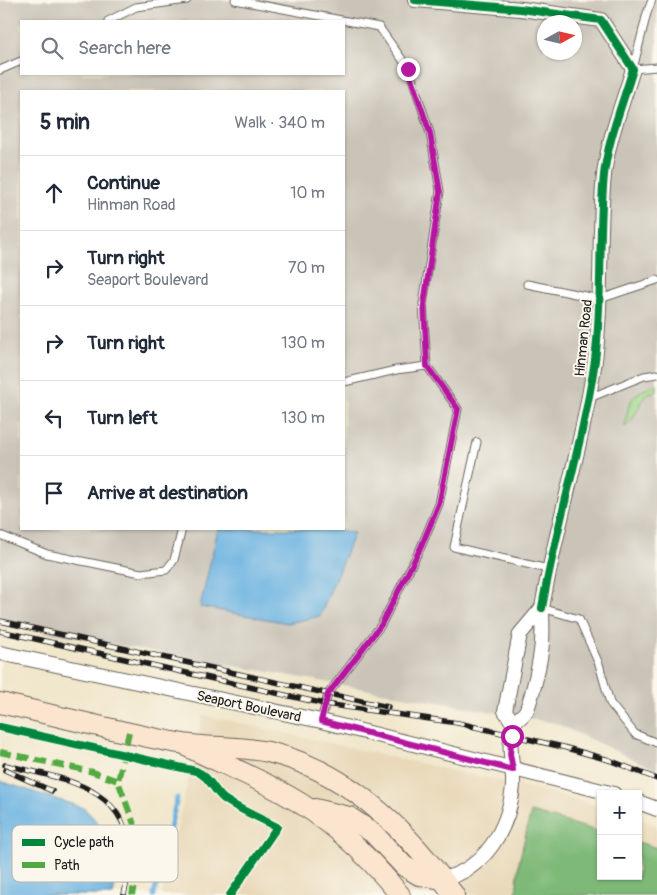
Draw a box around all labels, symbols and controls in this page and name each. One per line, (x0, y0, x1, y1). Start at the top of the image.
north arrow (537, 15, 582, 60)
search box (20, 20, 345, 75)
icon: search (38, 34, 66, 62)
text: Search here (78, 36, 171, 60)
route end (397, 58, 420, 81)
text: 5 min (40, 109, 90, 136)
text: Walk · 340 m (234, 113, 325, 133)
text: Continue (87, 171, 160, 195)
icon: ahead (40, 179, 68, 207)
text: 10 m (290, 183, 325, 203)
text: Hinman Road (87, 195, 176, 215)
text: Turn right (87, 246, 165, 270)
icon: right (40, 254, 68, 282)
text: 70 m (288, 258, 325, 278)
text: Seaport Boulevard (87, 270, 209, 290)
street label: Hinman Road (571, 298, 596, 378)
icon: right (40, 329, 68, 357)
text: Turn right (87, 331, 165, 355)
text: 130 m (281, 333, 325, 353)
icon: left (40, 404, 68, 432)
text: Turn left (87, 406, 157, 430)
text: 130 m (281, 408, 325, 428)
icon: arrive (40, 479, 68, 507)
text: Arrive at destination (87, 481, 248, 505)
street label: Seaport Boulevard (195, 687, 303, 726)
route start (501, 725, 524, 748)
map controls (597, 790, 642, 880)
button: + (597, 790, 642, 835)
legend (12, 825, 178, 882)
text: Cycle path (54, 834, 114, 851)
button: − (597, 835, 642, 880)
text: Path (54, 857, 79, 874)

